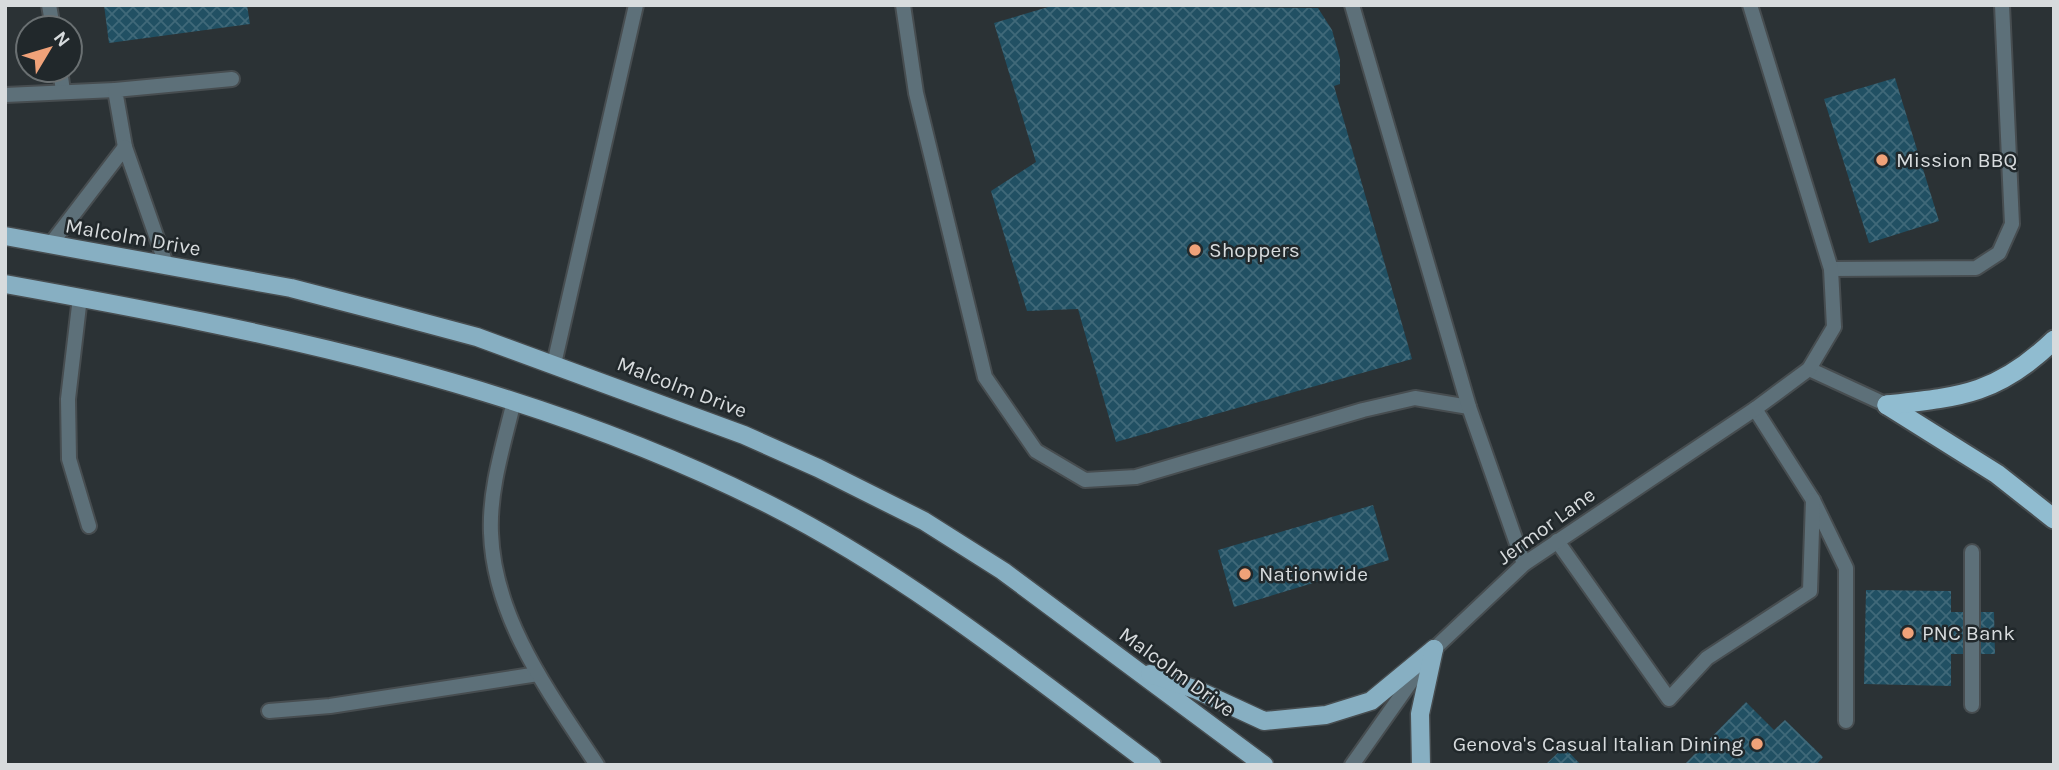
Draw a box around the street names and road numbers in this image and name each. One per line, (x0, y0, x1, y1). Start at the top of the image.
street label: Malcolm Drive (63, 213, 203, 261)
street label: Malcolm Drive (614, 351, 750, 423)
street label: Jermor Lane (1492, 482, 1600, 570)
street label: Malcolm Drive (1114, 622, 1240, 722)

